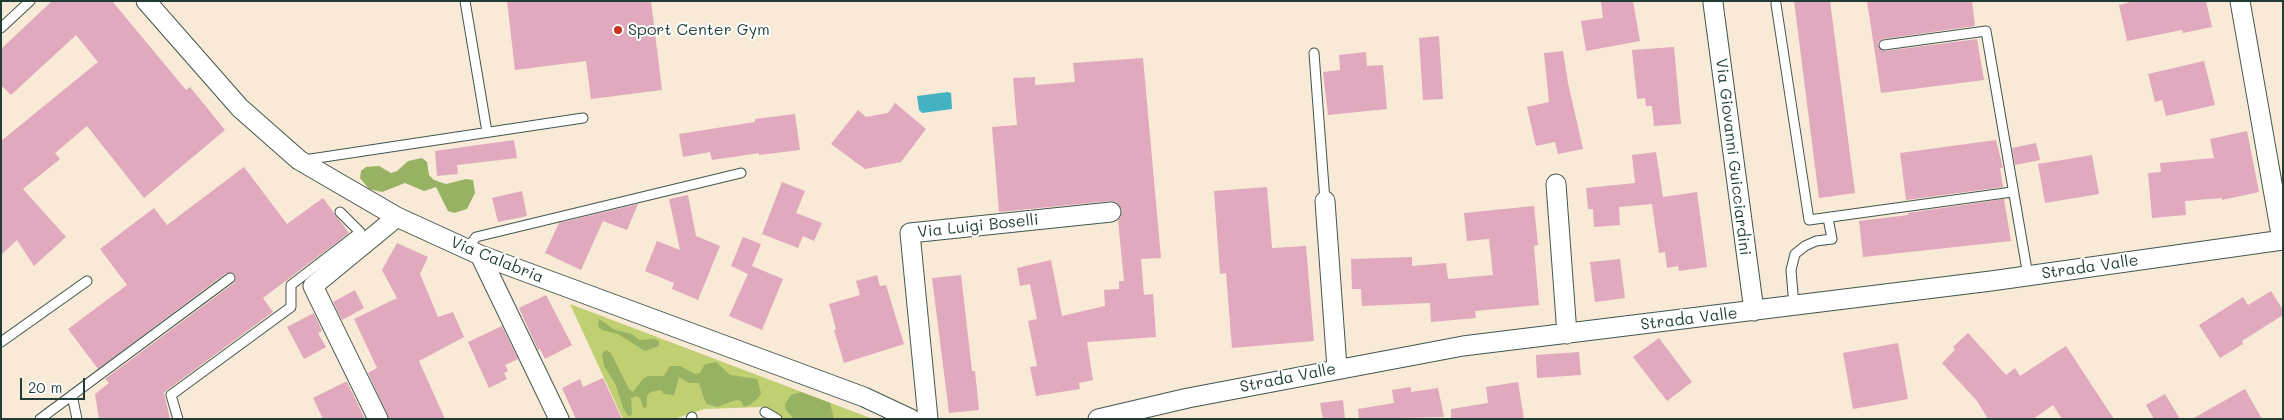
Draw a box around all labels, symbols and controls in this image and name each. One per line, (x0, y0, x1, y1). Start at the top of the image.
place label: Sport Center Gym (628, 20, 770, 40)
marker: Sport Center Gym (612, 24, 624, 36)
street label: Via Giovanni Guicciardini (1711, 57, 1755, 257)
street label: Via Luigi Boselli (916, 210, 1040, 242)
street label: Via Calabria (448, 233, 546, 287)
street label: Strada Valle (2040, 251, 2140, 283)
street label: Strada Valle (1639, 304, 1739, 334)
street label: Strada Valle (1238, 359, 1338, 397)
scale bar (22, 368, 88, 400)
text: 20 m (28, 377, 62, 397)

